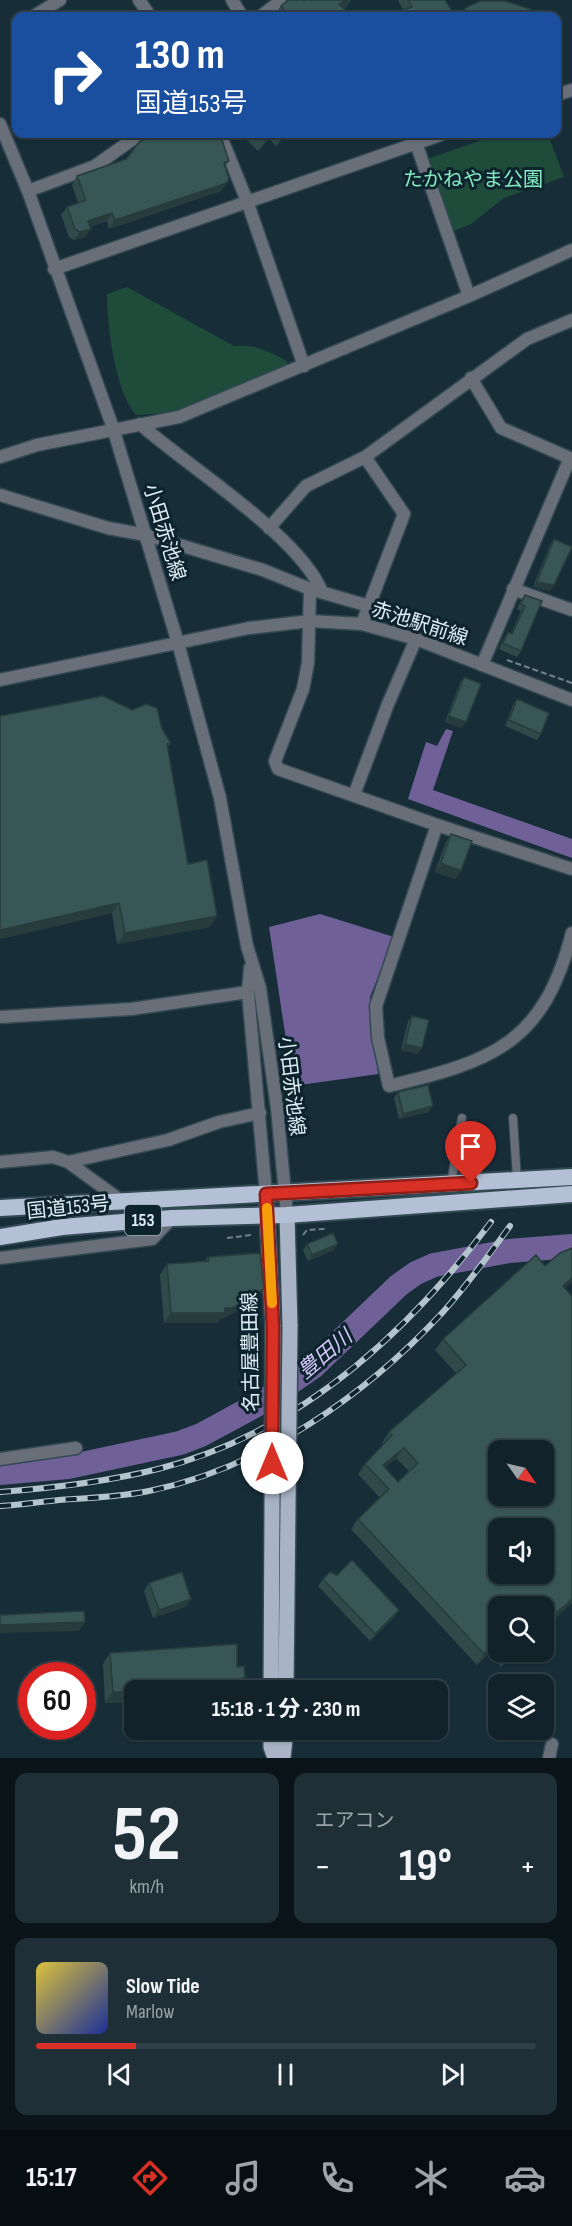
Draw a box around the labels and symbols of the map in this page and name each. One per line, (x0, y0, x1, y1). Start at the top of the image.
park label: たかねやま公園 (403, 168, 543, 192)
street label: 小田赤池線 (138, 481, 190, 584)
street label: 赤池駅前線 (368, 597, 471, 651)
street label: 小田赤池線 (273, 1035, 309, 1137)
pin (445, 1121, 496, 1183)
street label: 国道153号 (25, 1192, 111, 1224)
road number: 153 (125, 1205, 161, 1235)
street label: 名古屋豊田線 (238, 1292, 264, 1412)
water label: 豊田川 (293, 1323, 359, 1384)
position arrow (240, 1431, 304, 1495)
north arrow (488, 1440, 554, 1506)
speed limit sign: 60 (18, 1662, 96, 1740)

